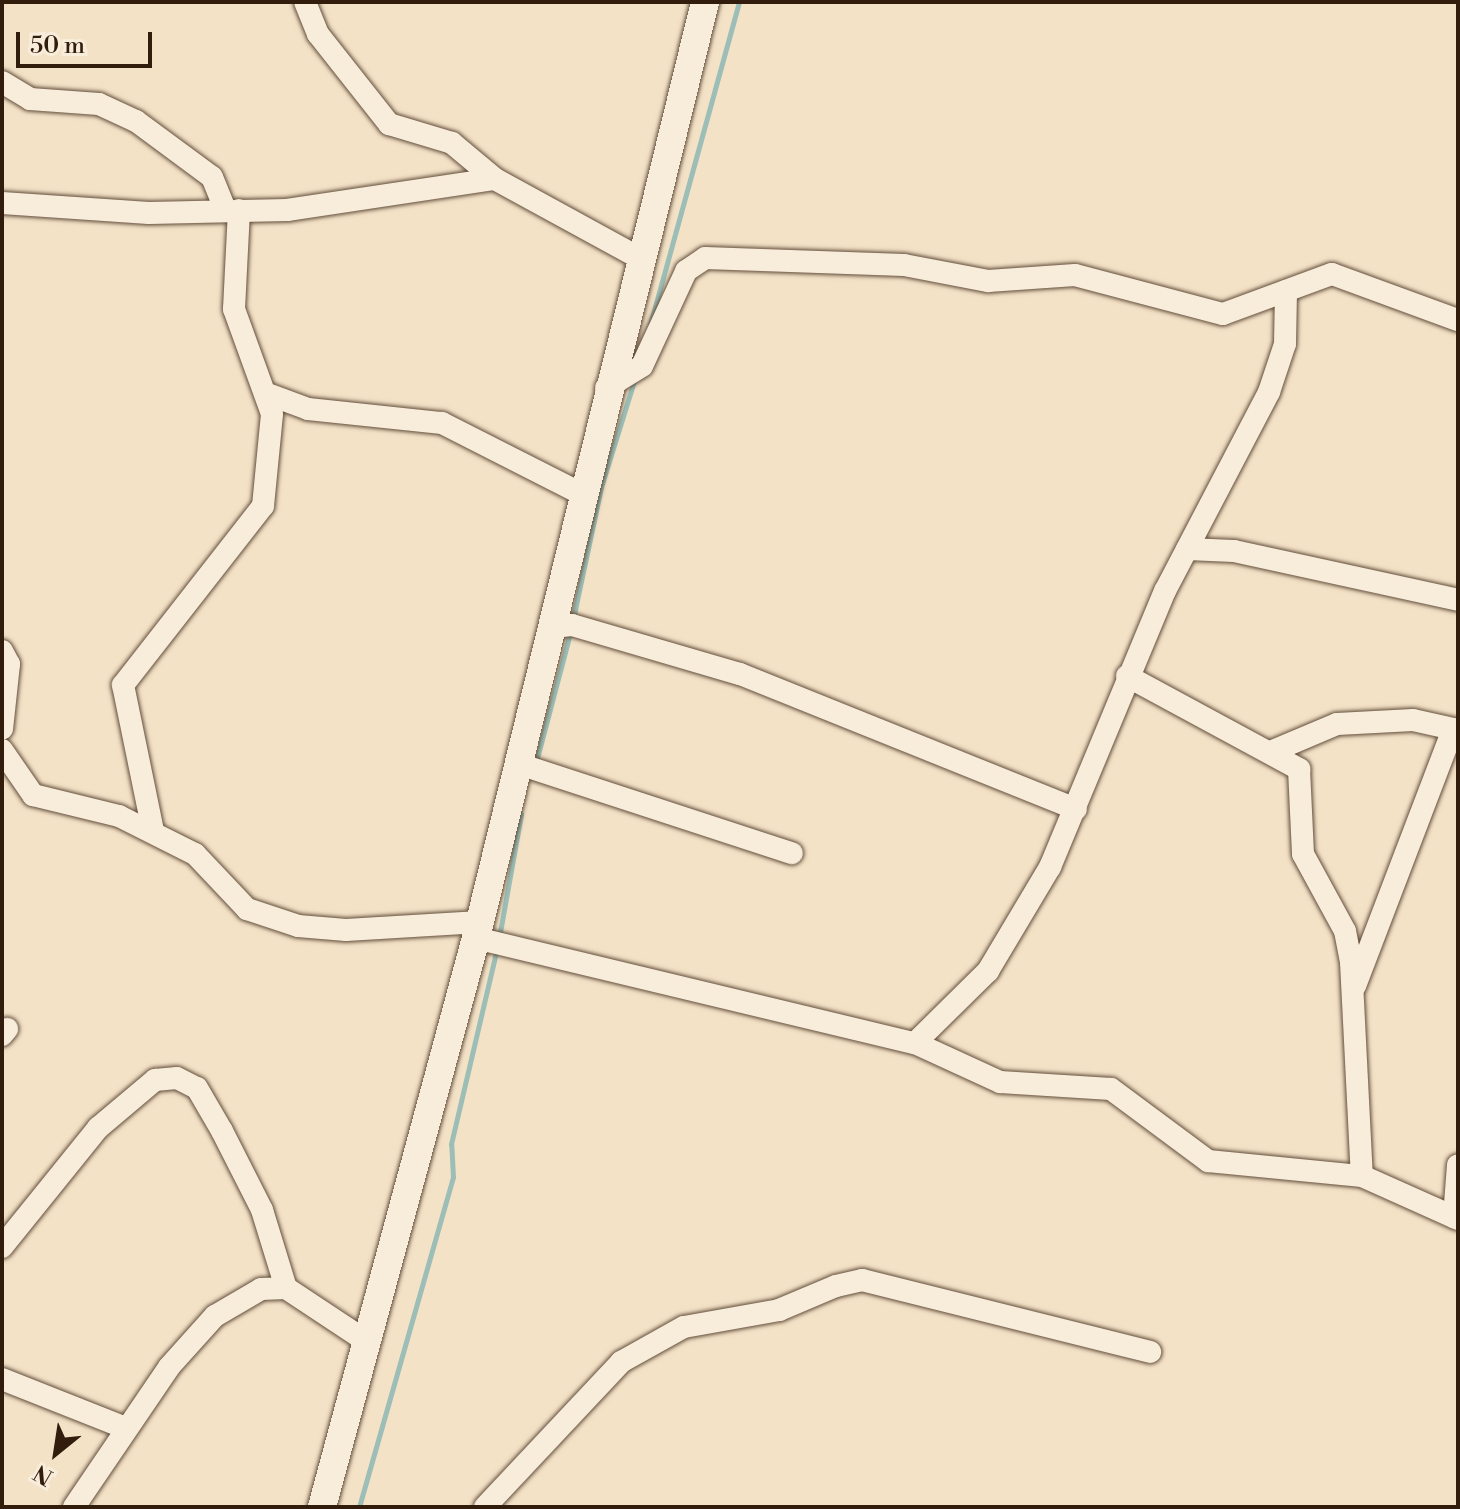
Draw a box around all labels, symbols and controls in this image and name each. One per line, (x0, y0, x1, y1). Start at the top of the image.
scale bar (20, 16, 156, 66)
text: 50 m (30, 31, 85, 61)
north arrow (16, 1413, 96, 1493)
text: N (29, 1458, 58, 1490)

